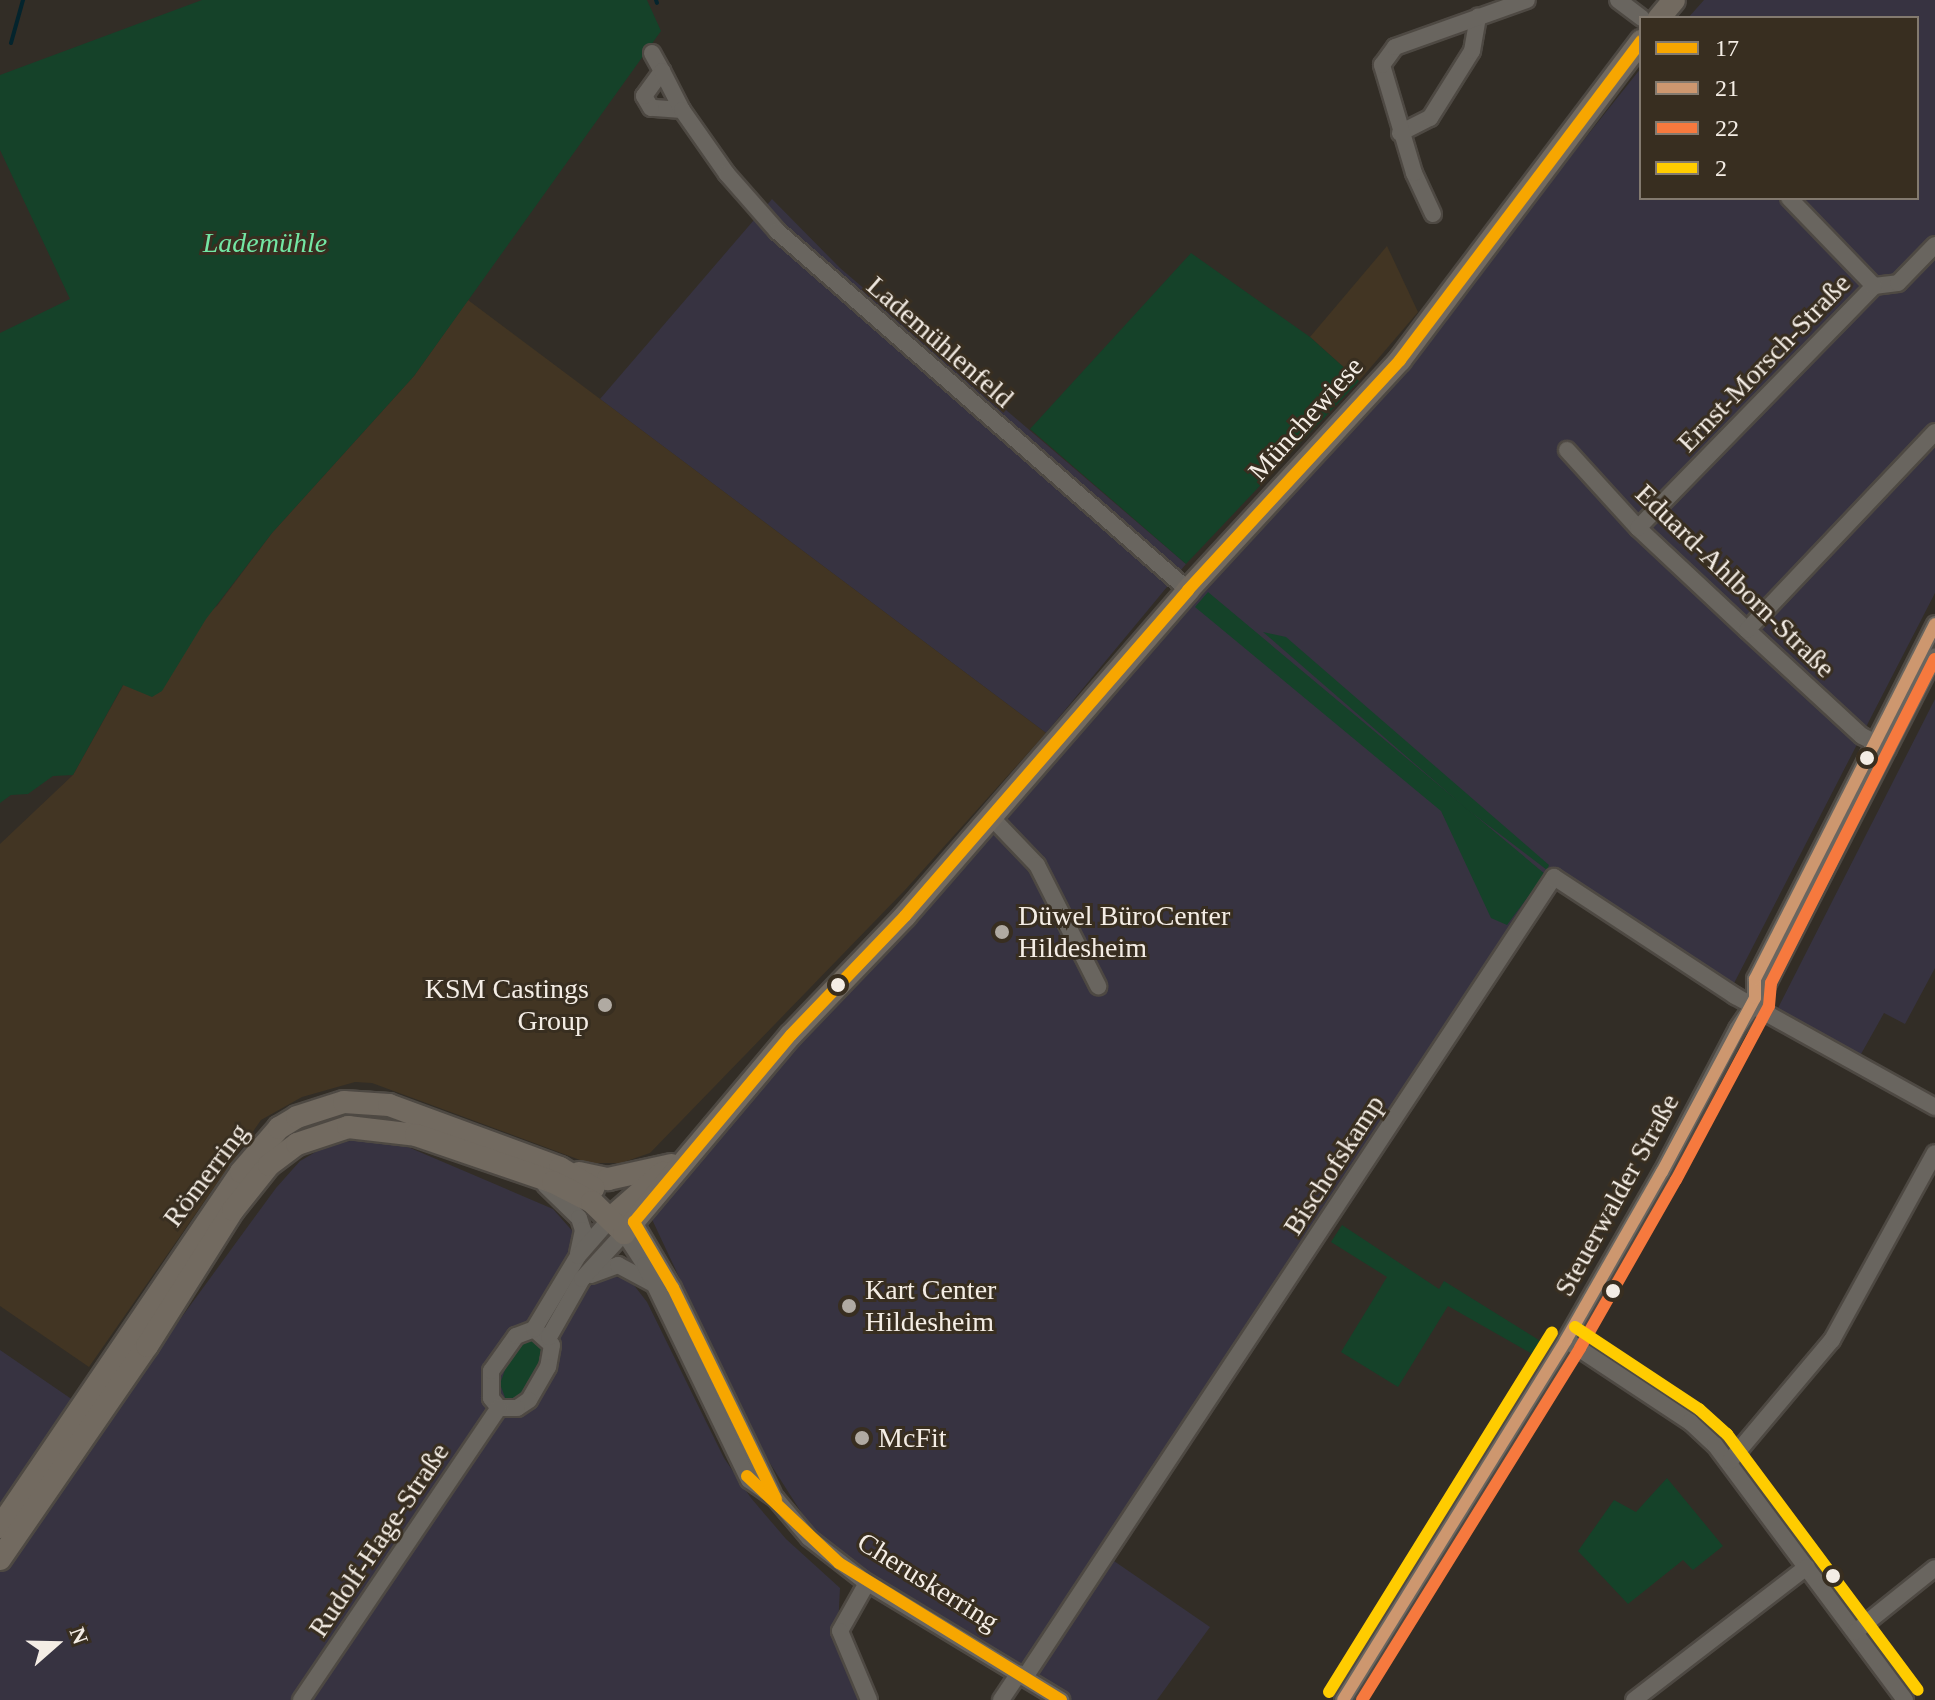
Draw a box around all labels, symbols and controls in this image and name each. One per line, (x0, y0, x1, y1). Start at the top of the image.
legend (1639, 16, 1919, 200)
text: 17 (1715, 35, 1739, 61)
text: 21 (1715, 75, 1739, 101)
text: 22 (1715, 115, 1739, 141)
text: 2 (1715, 155, 1727, 181)
park label: Lademühle (203, 226, 327, 260)
street label: Ernst-Morsch-Straße (1670, 267, 1858, 459)
street label: Lademühlenfeld (860, 269, 1020, 415)
street label: Münchewiese (1241, 350, 1371, 488)
street label: Eduard-Ahlborn-Straße (1628, 477, 1842, 685)
unlabelled marker (1859, 750, 1875, 766)
place label: Düwel BüroCenter Hildesheim (1018, 899, 1230, 965)
marker: Düwel BüroCenter Hildesheim (993, 923, 1011, 941)
place label: KSM Castings Group (425, 972, 589, 1038)
unlabelled marker (830, 977, 846, 993)
marker: KSM Castings Group (596, 996, 614, 1014)
street label: Steuerwalder Straße (1547, 1088, 1687, 1302)
street label: Bischofskamp (1276, 1089, 1392, 1241)
street label: Römerring (156, 1116, 256, 1234)
place label: Kart Center Hildesheim (865, 1273, 996, 1339)
unlabelled marker (1605, 1283, 1621, 1299)
marker: Kart Center Hildesheim (840, 1297, 858, 1315)
place label: McFit (878, 1421, 946, 1455)
marker: McFit (853, 1429, 871, 1447)
street label: Rudolf-Hage-Straße (302, 1436, 456, 1644)
street label: Cheruskerring (851, 1525, 1005, 1639)
unlabelled marker (1825, 1568, 1841, 1584)
north arrow (16, 1604, 96, 1684)
text: N (65, 1624, 93, 1647)

